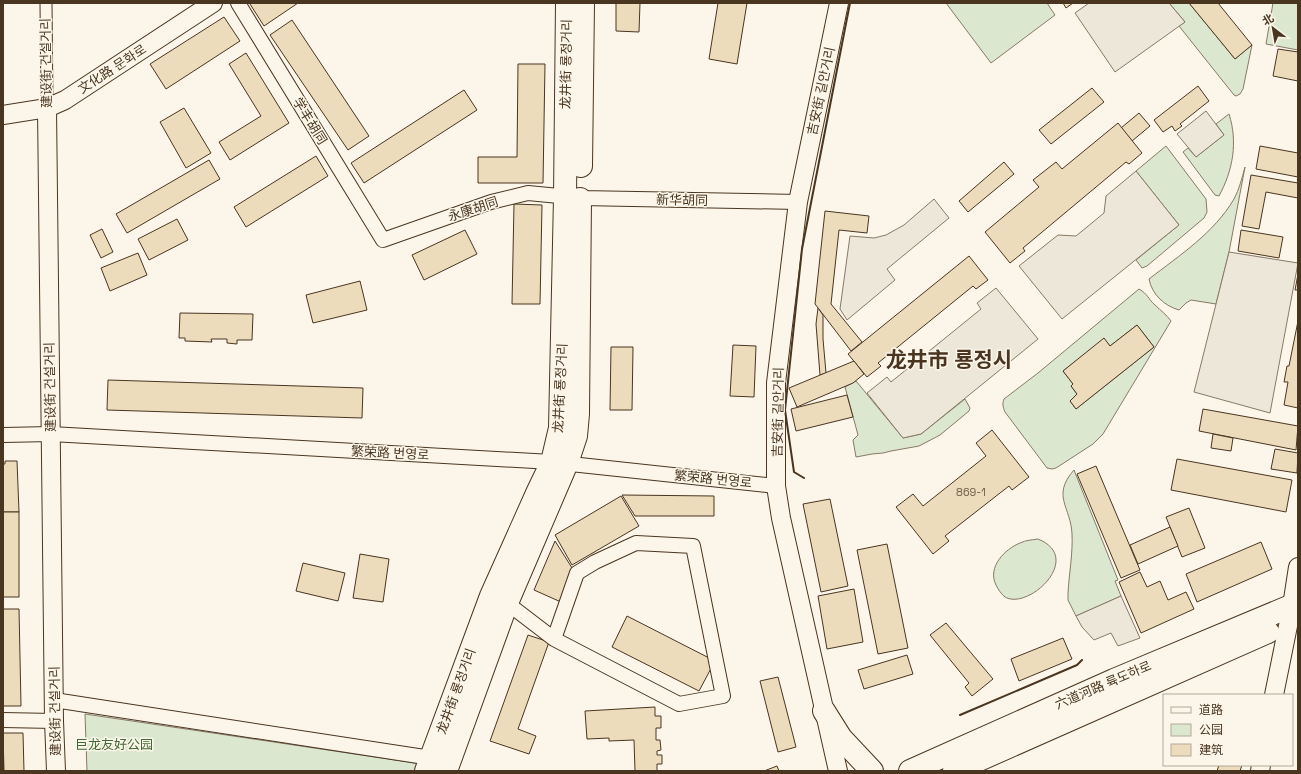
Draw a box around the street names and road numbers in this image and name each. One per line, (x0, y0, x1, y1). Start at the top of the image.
street label: 建设街 건설거리 (37, 18, 55, 108)
street label: 龙井街 룡정거리 (557, 19, 575, 109)
street label: 文化路 문화로 (75, 41, 149, 97)
street label: 吉安街 길안거리 (803, 45, 839, 137)
street label: 学丰胡同 (289, 94, 331, 148)
street label: 新华胡同 (656, 191, 708, 209)
street label: 永康胡同 (446, 193, 500, 225)
street label: 建设街 건설거리 (41, 342, 59, 432)
street label: 龙井街 룡정거리 (549, 343, 571, 433)
street label: 吉安街 길안거리 (769, 367, 787, 457)
street label: 繁荣路 번영로 (350, 442, 430, 464)
street label: 繁荣路 번영로 (673, 466, 753, 492)
street label: 龙井街 룡정거리 (433, 646, 479, 736)
street label: 六道河路 륙도하로 (1052, 657, 1154, 713)
street label: 建设街 건설거리 (46, 666, 64, 756)

